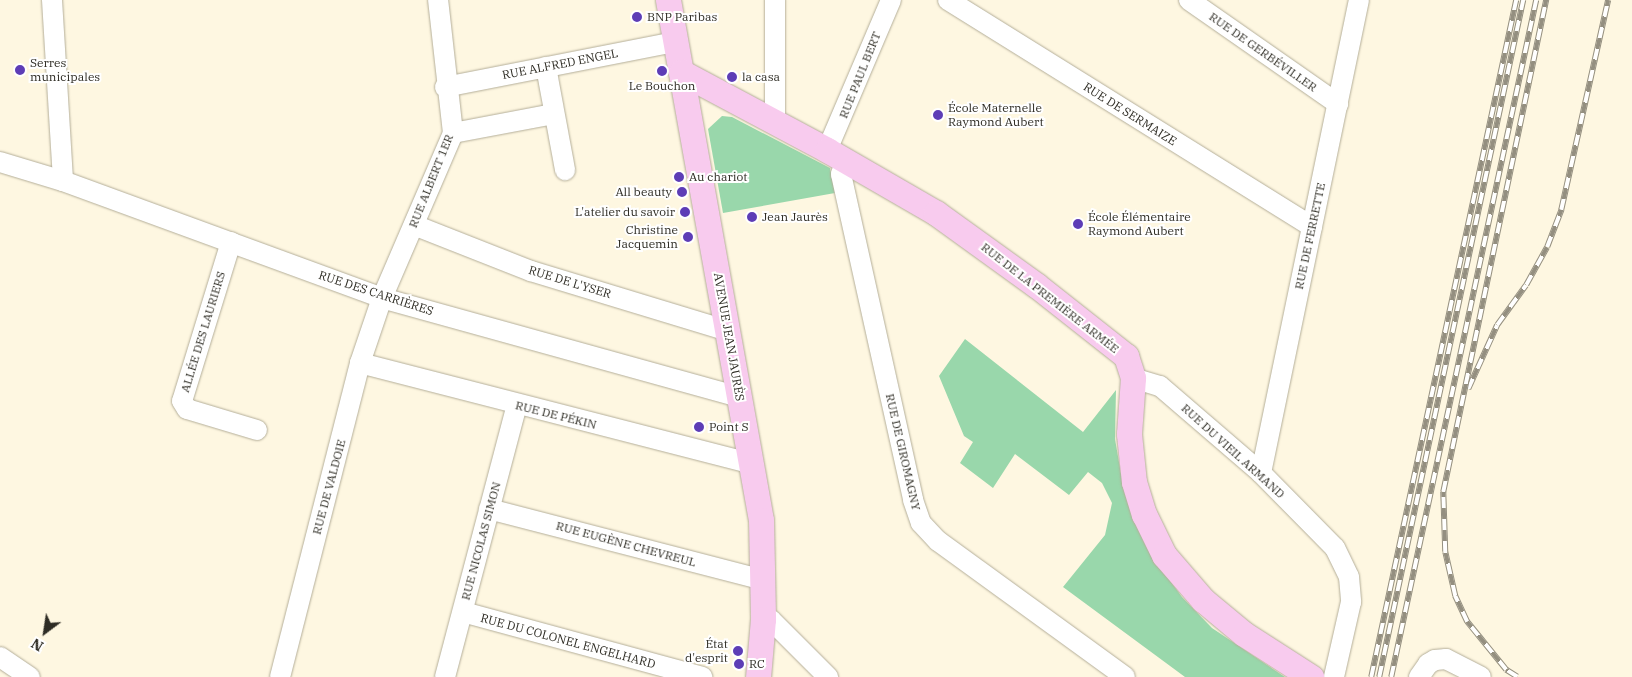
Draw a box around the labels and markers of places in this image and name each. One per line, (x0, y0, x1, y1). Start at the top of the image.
place label: BNP Paribas (647, 10, 717, 24)
marker: BNP Paribas (631, 11, 643, 23)
place label: Serres municipales (30, 56, 100, 84)
marker: Serres municipales (14, 64, 26, 76)
marker: Le Bouchon (656, 65, 668, 77)
place label: la casa (742, 70, 780, 84)
marker: la casa (726, 71, 738, 83)
place label: Le Bouchon (629, 79, 695, 93)
place label: École Maternelle Raymond Aubert (948, 101, 1044, 129)
marker: École Maternelle Raymond Aubert (932, 109, 944, 121)
place label: Au chariot (689, 170, 748, 184)
marker: Au chariot (673, 171, 685, 183)
place label: All beauty (615, 185, 672, 199)
marker: All beauty (676, 186, 688, 198)
place label: L'atelier du savoir (575, 205, 675, 219)
marker: L'atelier du savoir (679, 206, 691, 218)
place label: Jean Jaurès (762, 210, 828, 224)
place label: École Élémentaire Raymond Aubert (1088, 210, 1191, 238)
marker: Jean Jaurès (746, 211, 758, 223)
marker: École Élémentaire Raymond Aubert (1072, 218, 1084, 230)
place label: Christine Jacquemin (616, 223, 678, 251)
marker: Christine Jacquemin (682, 231, 694, 243)
place label: Point S (709, 420, 749, 434)
marker: Point S (693, 421, 705, 433)
place label: État d'esprit (685, 637, 728, 665)
marker: État d'esprit (732, 645, 744, 657)
place label: RC (749, 657, 765, 671)
marker: RC (733, 658, 745, 670)

